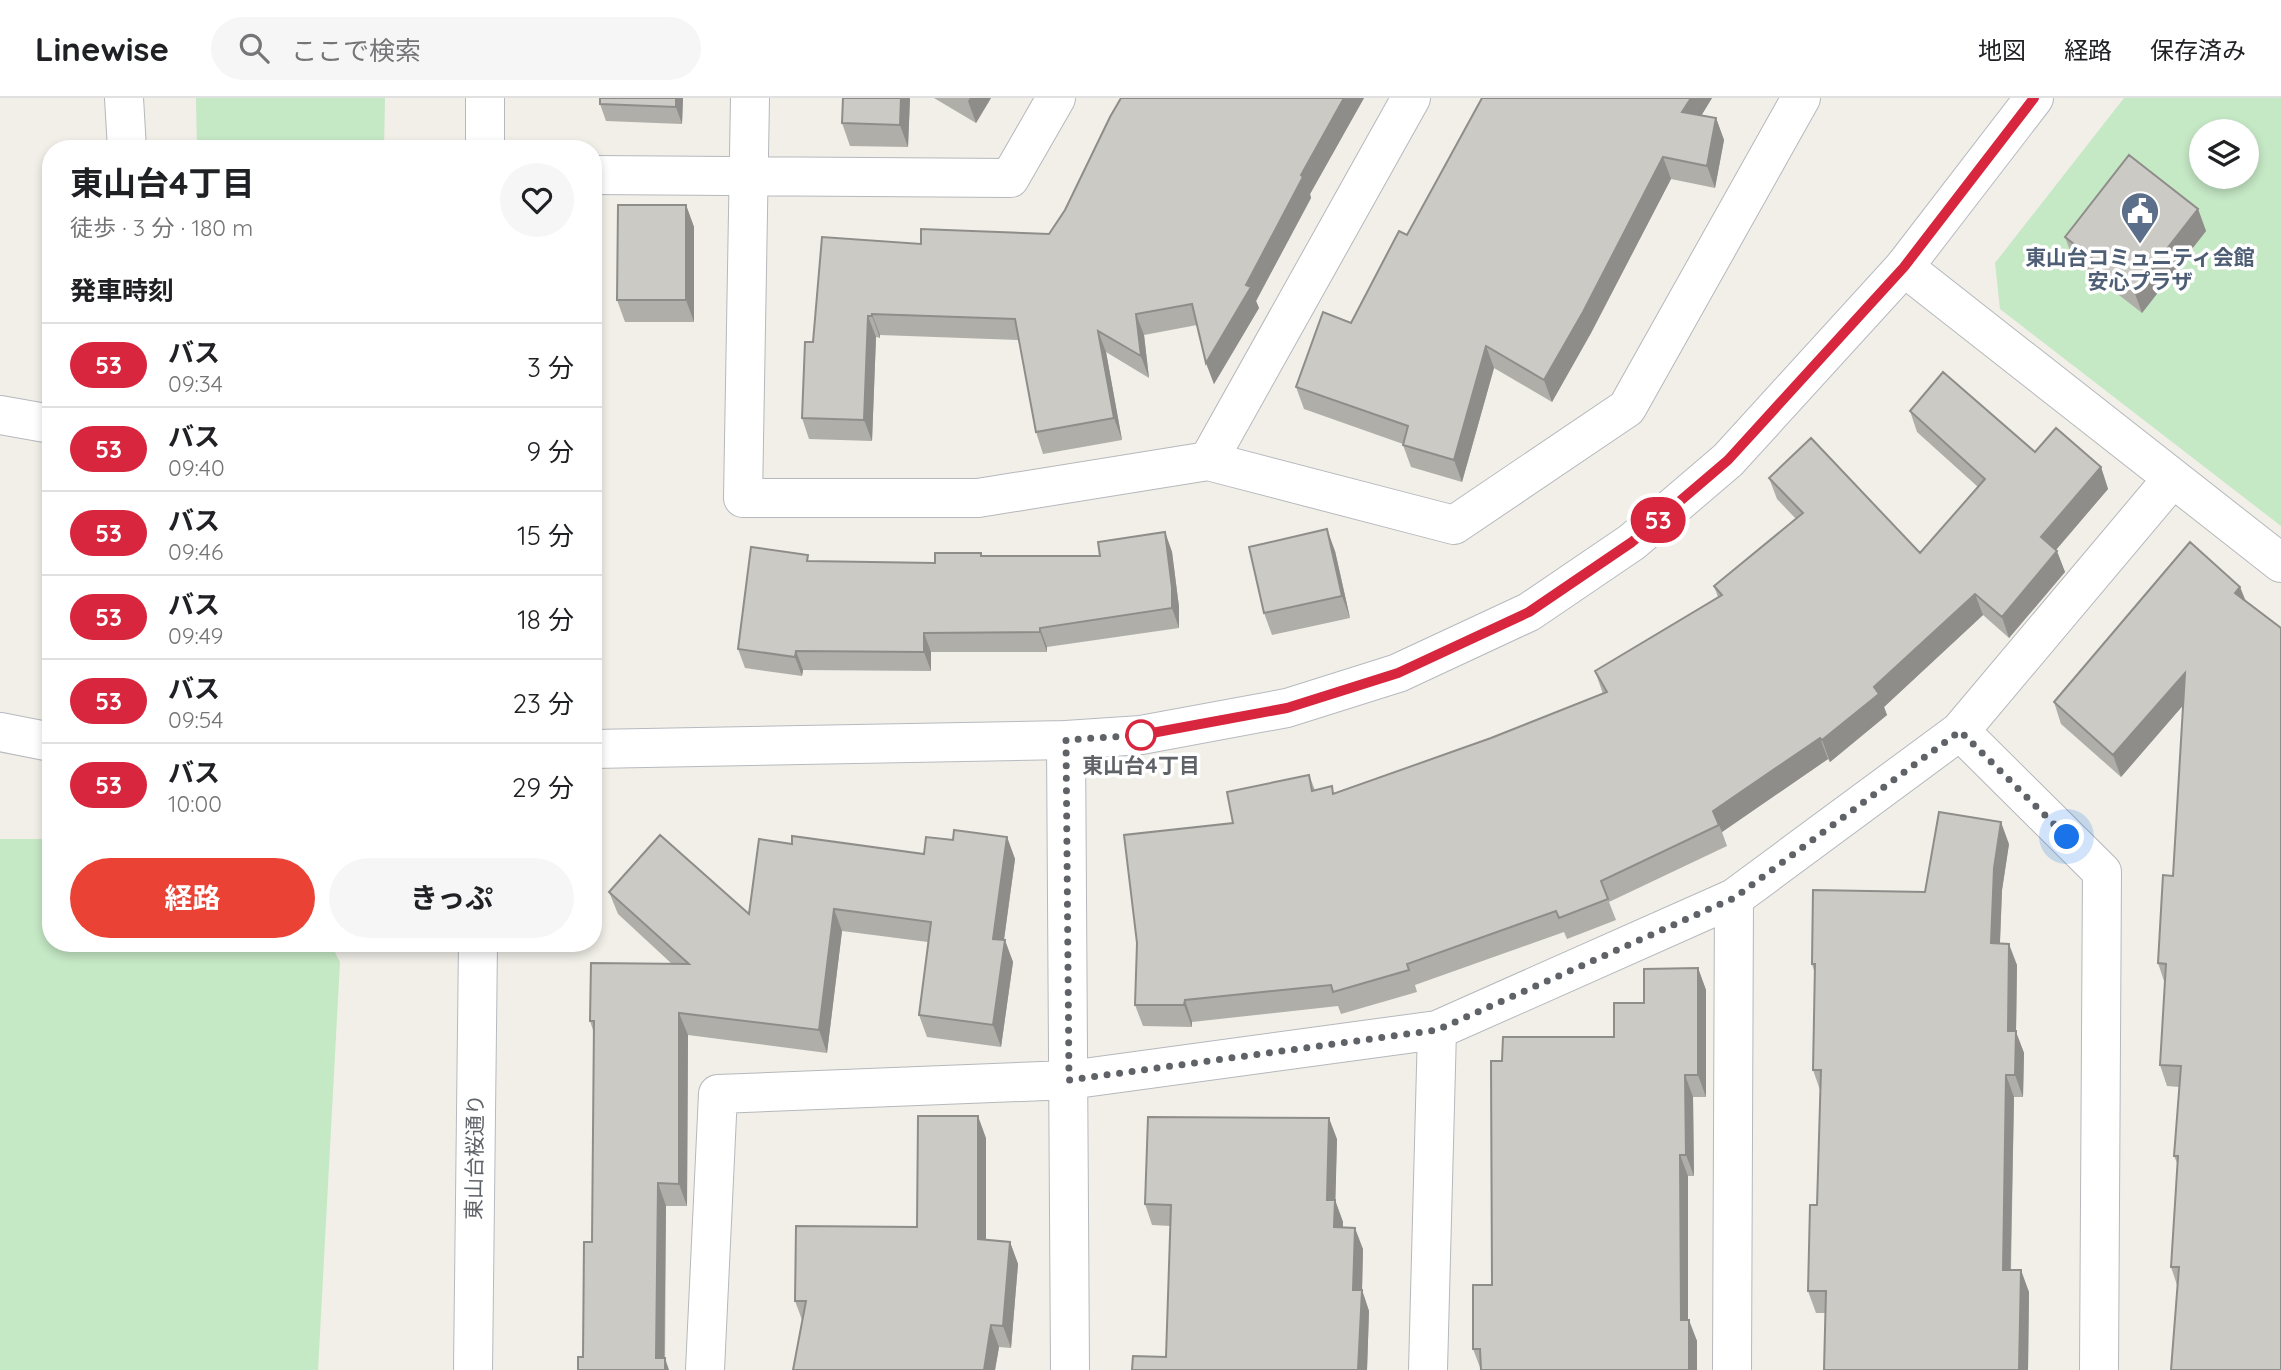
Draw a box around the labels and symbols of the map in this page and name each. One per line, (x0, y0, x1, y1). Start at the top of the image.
public building icon: 東山台コミュニティ会館 安心プラザ (2119, 190, 2161, 245)
place label: 東山台コミュニティ会館 安心プラザ (2025, 244, 2255, 294)
line badge: 53 (1626, 497, 1690, 543)
marker: 東山台4丁目 (1126, 720, 1156, 750)
place label: 東山台4丁目 (1082, 752, 1200, 778)
your location (2049, 819, 2084, 854)
street label: 東山台桜通り (460, 1094, 488, 1220)

